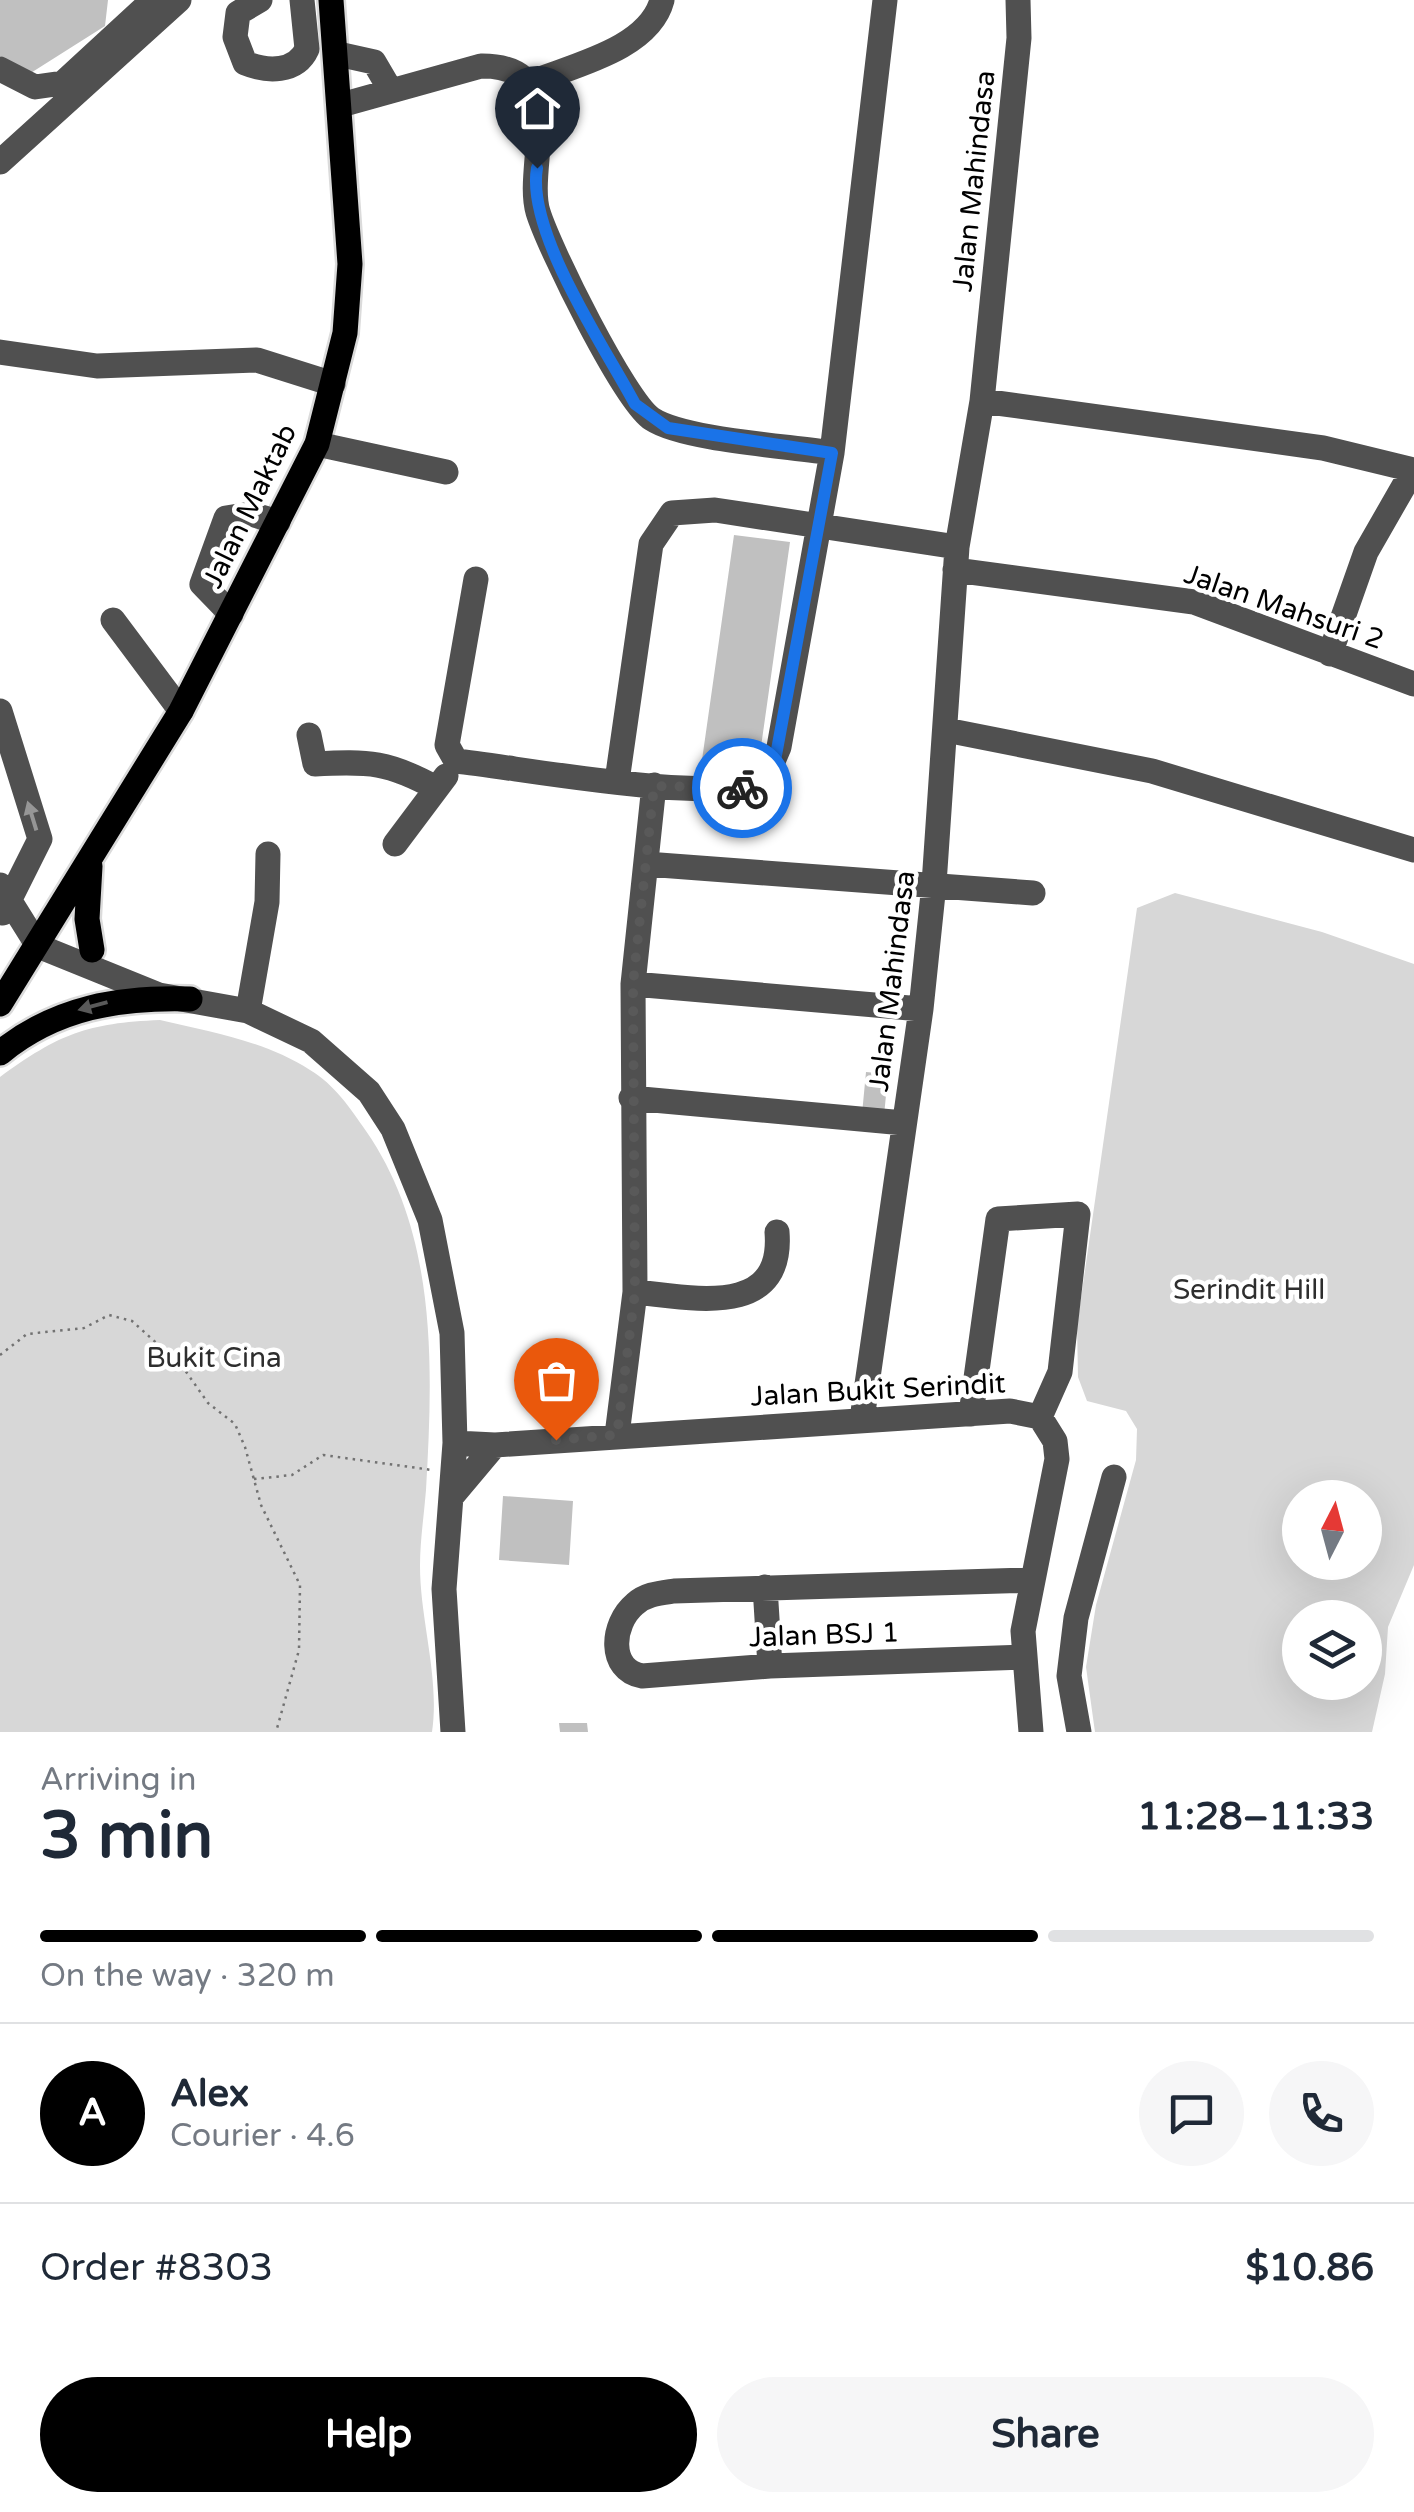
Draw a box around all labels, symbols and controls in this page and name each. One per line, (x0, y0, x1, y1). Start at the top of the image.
pin (495, 66, 580, 169)
street label: Jalan Mahindasa (945, 69, 1003, 293)
icon: home (510, 81, 565, 136)
street label: Jalan Maktab (196, 419, 304, 593)
street label: Jalan Mahsuri 2 (1180, 557, 1388, 657)
courier (692, 738, 792, 838)
icon: bike (715, 761, 770, 816)
one-way arrow (24, 800, 39, 830)
street label: Jalan Mahindasa (862, 869, 922, 1093)
one-way arrow (78, 998, 109, 1014)
park label: Serindit Hill (1173, 1273, 1325, 1307)
pin (514, 1338, 599, 1441)
park label: Bukit Cina (146, 1341, 282, 1375)
icon: bag (529, 1353, 584, 1408)
street label: Jalan Bukit Serindit (750, 1366, 1007, 1414)
north arrow (1282, 1480, 1382, 1580)
map controls (1282, 1480, 1382, 1700)
button: layers (1282, 1600, 1382, 1700)
street label: Jalan BSJ 1 (748, 1615, 900, 1655)
text: Arriving in (40, 1761, 197, 1799)
text: 11:28–11:33 (1137, 1794, 1374, 1840)
text: 3 min (40, 1797, 213, 1876)
text: On the way · 320 m (40, 1957, 335, 1995)
button: chat (1139, 2061, 1244, 2166)
button: phone (1269, 2061, 1374, 2166)
text: Alex (170, 2071, 249, 2117)
text: A (78, 2090, 107, 2136)
text: Courier · 4.6 (170, 2117, 355, 2155)
text: Order #8303 (40, 2245, 273, 2291)
text: $10.86 (1245, 2245, 1374, 2291)
button: Help (40, 2377, 697, 2492)
button: Share (717, 2377, 1374, 2492)

